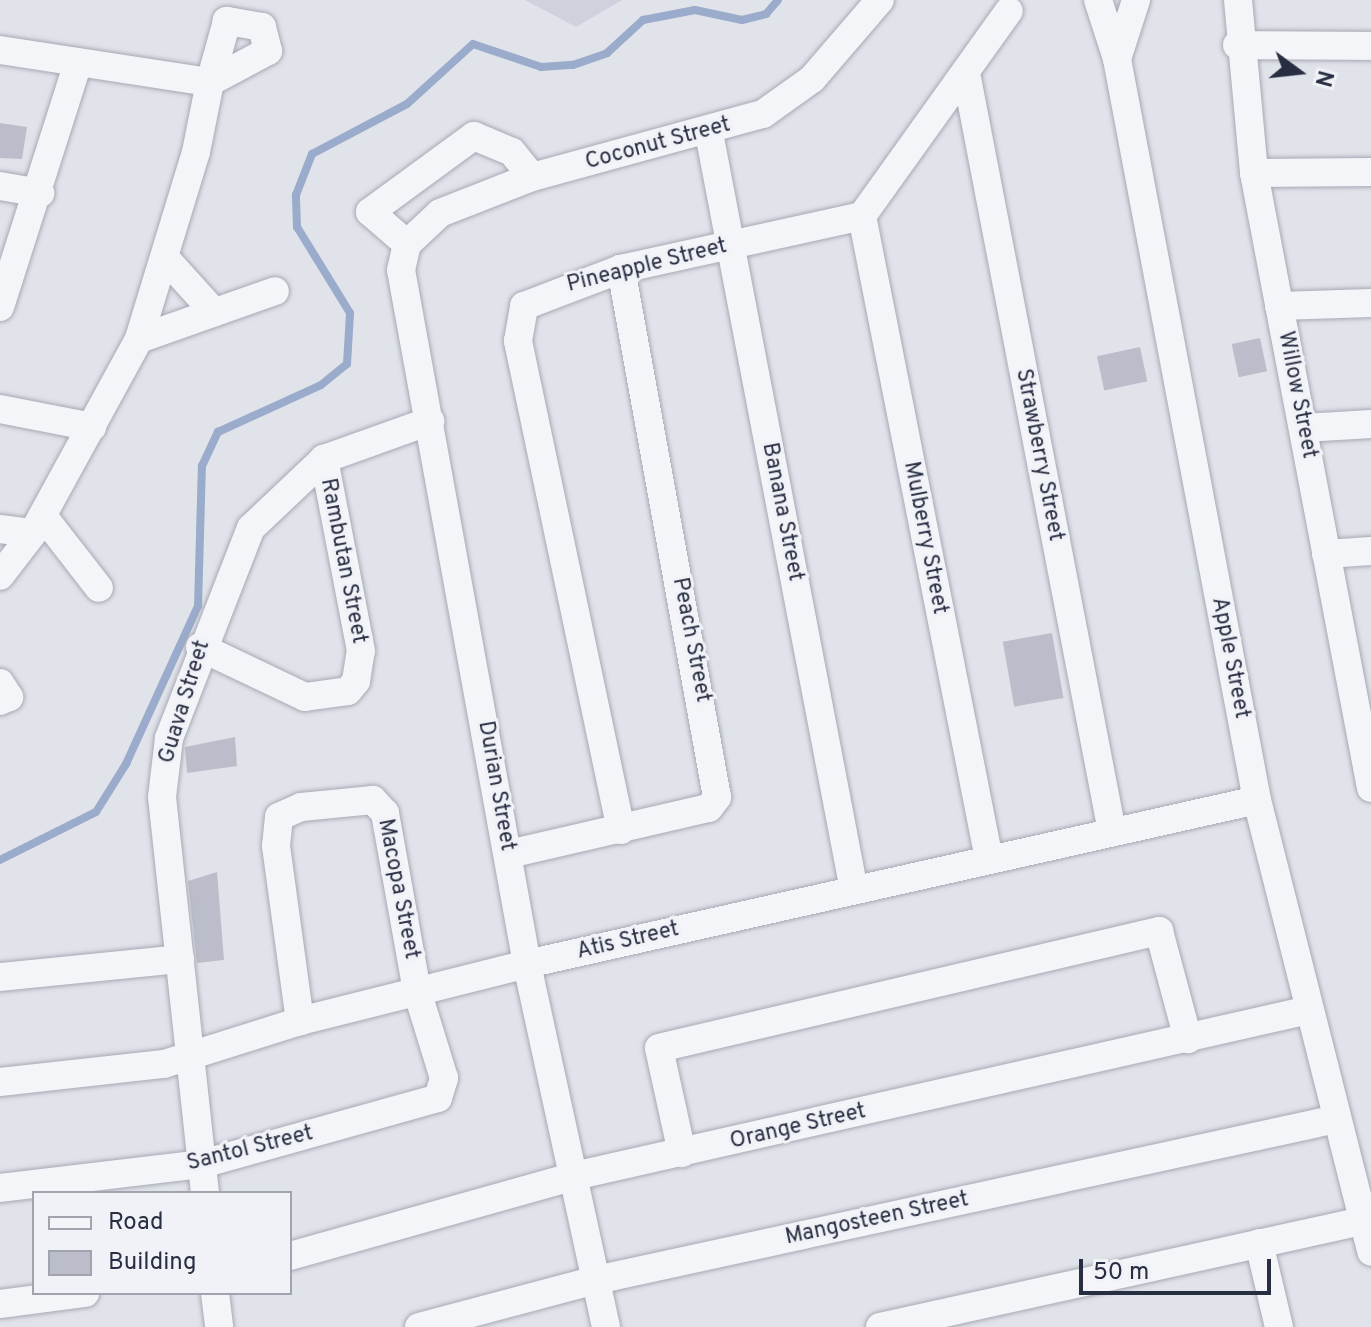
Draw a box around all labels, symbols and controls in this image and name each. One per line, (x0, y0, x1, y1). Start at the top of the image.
north arrow (1259, 32, 1339, 112)
text: N (1308, 67, 1338, 89)
street label: Coconut Street (583, 112, 733, 176)
street label: Pineapple Street (564, 233, 730, 299)
street label: Willow Street (1272, 329, 1322, 461)
street label: Strawberry Street (1009, 367, 1069, 543)
street label: Banana Street (756, 440, 808, 584)
street label: Mulberry Street (897, 459, 953, 617)
street label: Rambutan Street (314, 476, 372, 646)
street label: Peach Street (666, 575, 716, 705)
street label: Apple Street (1205, 595, 1255, 721)
street label: Guava Street (154, 637, 216, 767)
street label: Durian Street (472, 719, 520, 853)
street label: Macopa Street (371, 817, 425, 961)
street label: Atis Street (574, 916, 682, 966)
street label: Orange Street (727, 1099, 869, 1155)
street label: Santol Street (184, 1121, 316, 1177)
street label: Mangosteen Street (783, 1187, 971, 1251)
legend (32, 1191, 292, 1295)
text: Road (108, 1208, 164, 1238)
scale bar (1083, 1243, 1275, 1293)
text: Building (108, 1248, 197, 1278)
text: 50 m (1093, 1258, 1149, 1288)

